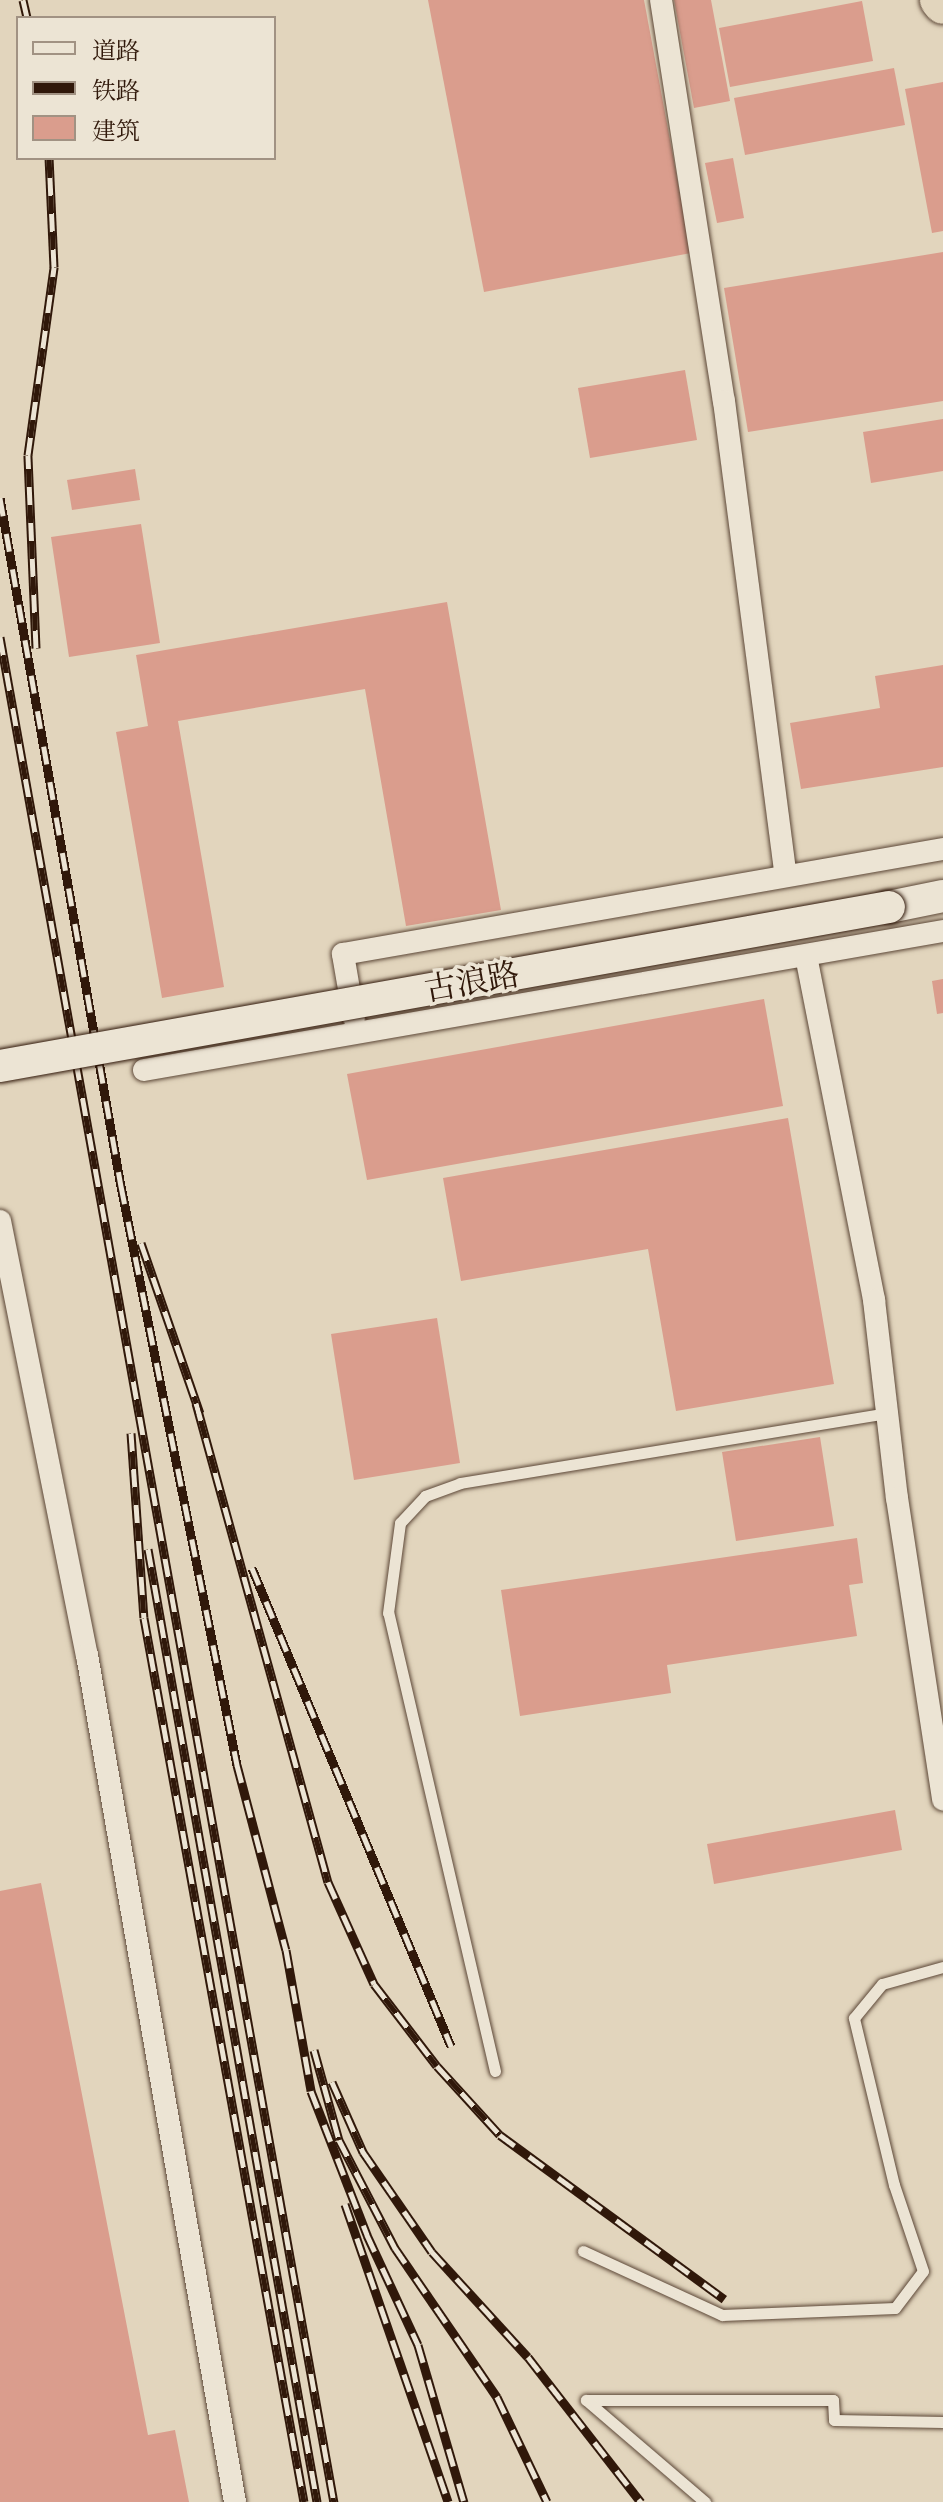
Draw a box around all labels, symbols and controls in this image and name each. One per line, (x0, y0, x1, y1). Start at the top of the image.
legend (16, 16, 276, 160)
text: 道路 (92, 35, 140, 66)
text: 铁路 (92, 75, 140, 106)
text: 建筑 (92, 115, 140, 146)
street label: 古浪路 (421, 955, 523, 1009)

